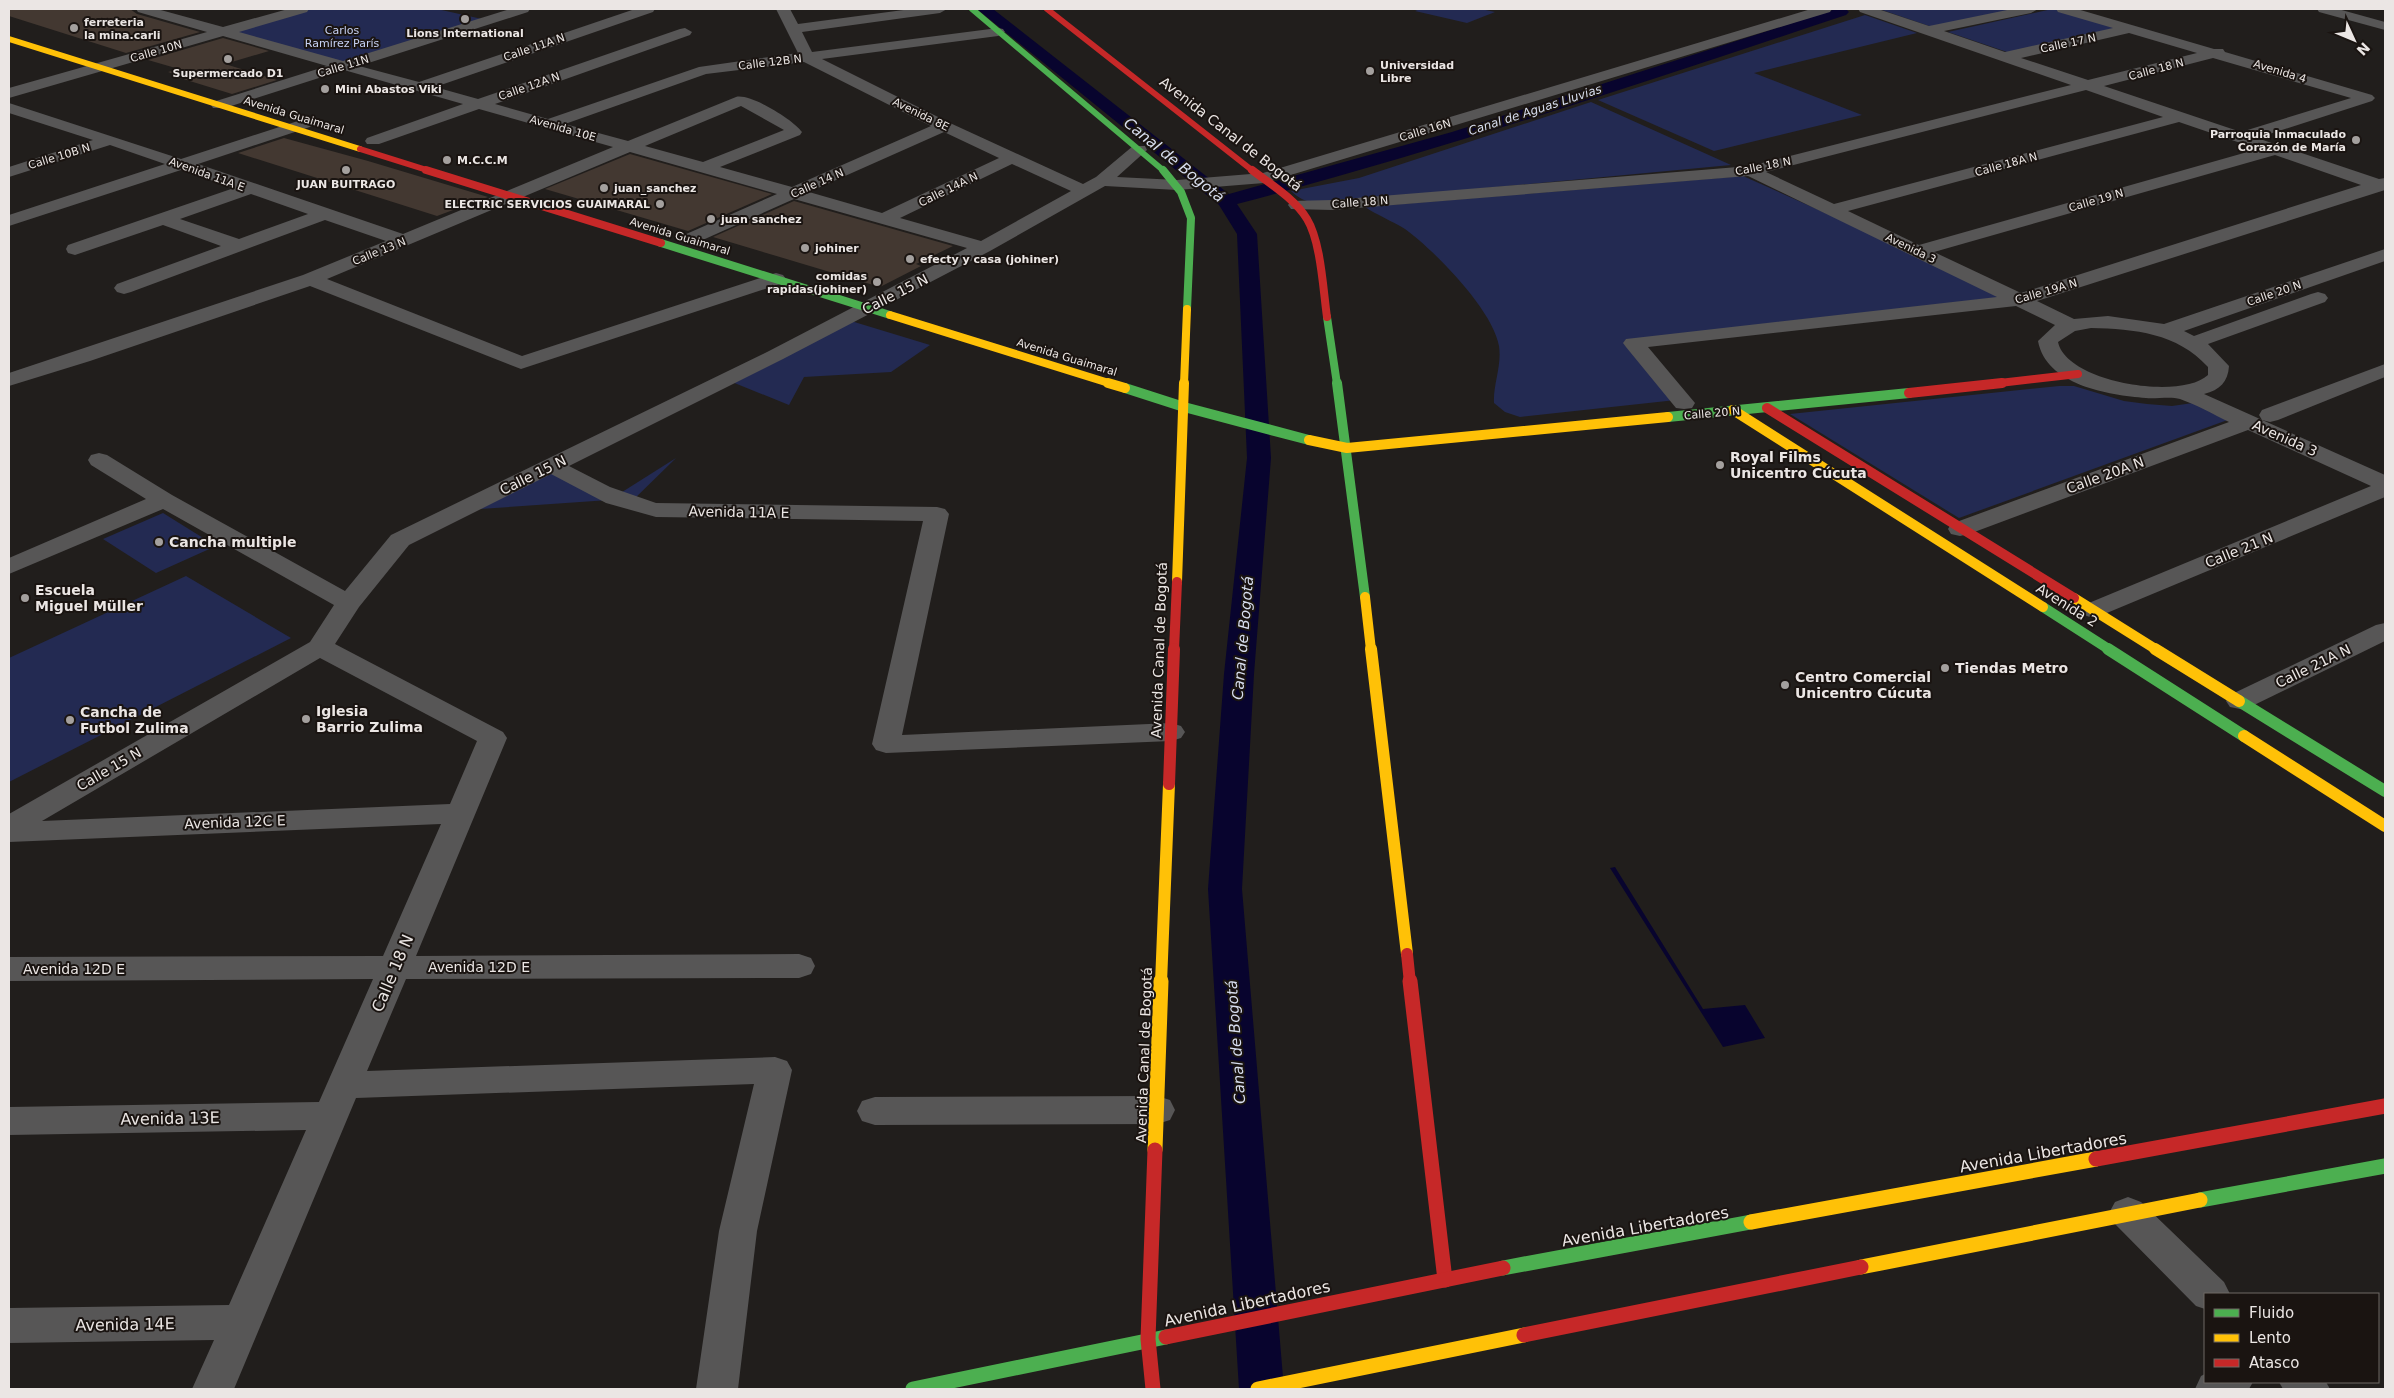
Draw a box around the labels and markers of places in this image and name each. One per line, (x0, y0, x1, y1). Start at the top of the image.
marker: Lions International (459, 13, 471, 25)
place label: ferreteria la mina.carli (84, 16, 161, 42)
marker: ferreteria la mina.carli (68, 22, 80, 34)
place label: Lions International (406, 27, 524, 40)
marker: Supermercado D1 (222, 53, 234, 65)
place label: Universidad Libre (1380, 59, 1454, 85)
marker: Universidad Libre (1364, 65, 1376, 77)
place label: Supermercado D1 (173, 67, 283, 80)
marker: Mini Abastos Viki (319, 83, 331, 95)
place label: Mini Abastos Viki (335, 83, 442, 96)
place label: Parroquia Inmaculado Corazón de María (2210, 128, 2346, 154)
marker: Parroquia Inmaculado Corazón de María (2350, 134, 2362, 146)
marker: M.C.C.M (441, 154, 453, 166)
place label: M.C.C.M (457, 154, 508, 167)
marker: JUAN BUITRAGO (340, 164, 352, 176)
place label: JUAN BUITRAGO (296, 178, 395, 191)
marker: juan_sanchez (598, 182, 610, 194)
place label: juan_sanchez (613, 182, 696, 195)
place label: ELECTRIC SERVICIOS GUAIMARAL (444, 198, 650, 211)
marker: ELECTRIC SERVICIOS GUAIMARAL (654, 198, 666, 210)
marker: juan sanchez (705, 213, 717, 225)
place label: juan sanchez (720, 213, 802, 226)
marker: johiner (799, 242, 811, 254)
place label: johiner (814, 242, 859, 255)
marker: efecty y casa (johiner) (904, 253, 916, 265)
place label: efecty y casa (johiner) (920, 253, 1059, 266)
place label: comidas rapidas(johiner) (767, 270, 867, 296)
marker: comidas rapidas(johiner) (871, 276, 883, 288)
place label: Royal Films Unicentro Cúcuta (1730, 449, 1867, 481)
marker: Royal Films Unicentro Cúcuta (1714, 459, 1726, 471)
place label: Cancha multiple (169, 534, 296, 550)
marker: Cancha multiple (153, 536, 165, 548)
place label: Escuela Miguel Müller (35, 582, 143, 614)
marker: Escuela Miguel Müller (19, 592, 31, 604)
place label: Tiendas Metro (1955, 660, 2069, 676)
marker: Tiendas Metro (1939, 662, 1951, 674)
place label: Centro Comercial Unicentro Cúcuta (1795, 669, 1932, 701)
marker: Centro Comercial Unicentro Cúcuta (1779, 679, 1791, 691)
place label: Iglesia Barrio Zulima (316, 703, 423, 735)
place label: Cancha de Futbol Zulima (80, 704, 189, 736)
marker: Iglesia Barrio Zulima (300, 713, 312, 725)
marker: Cancha de Futbol Zulima (64, 714, 76, 726)

